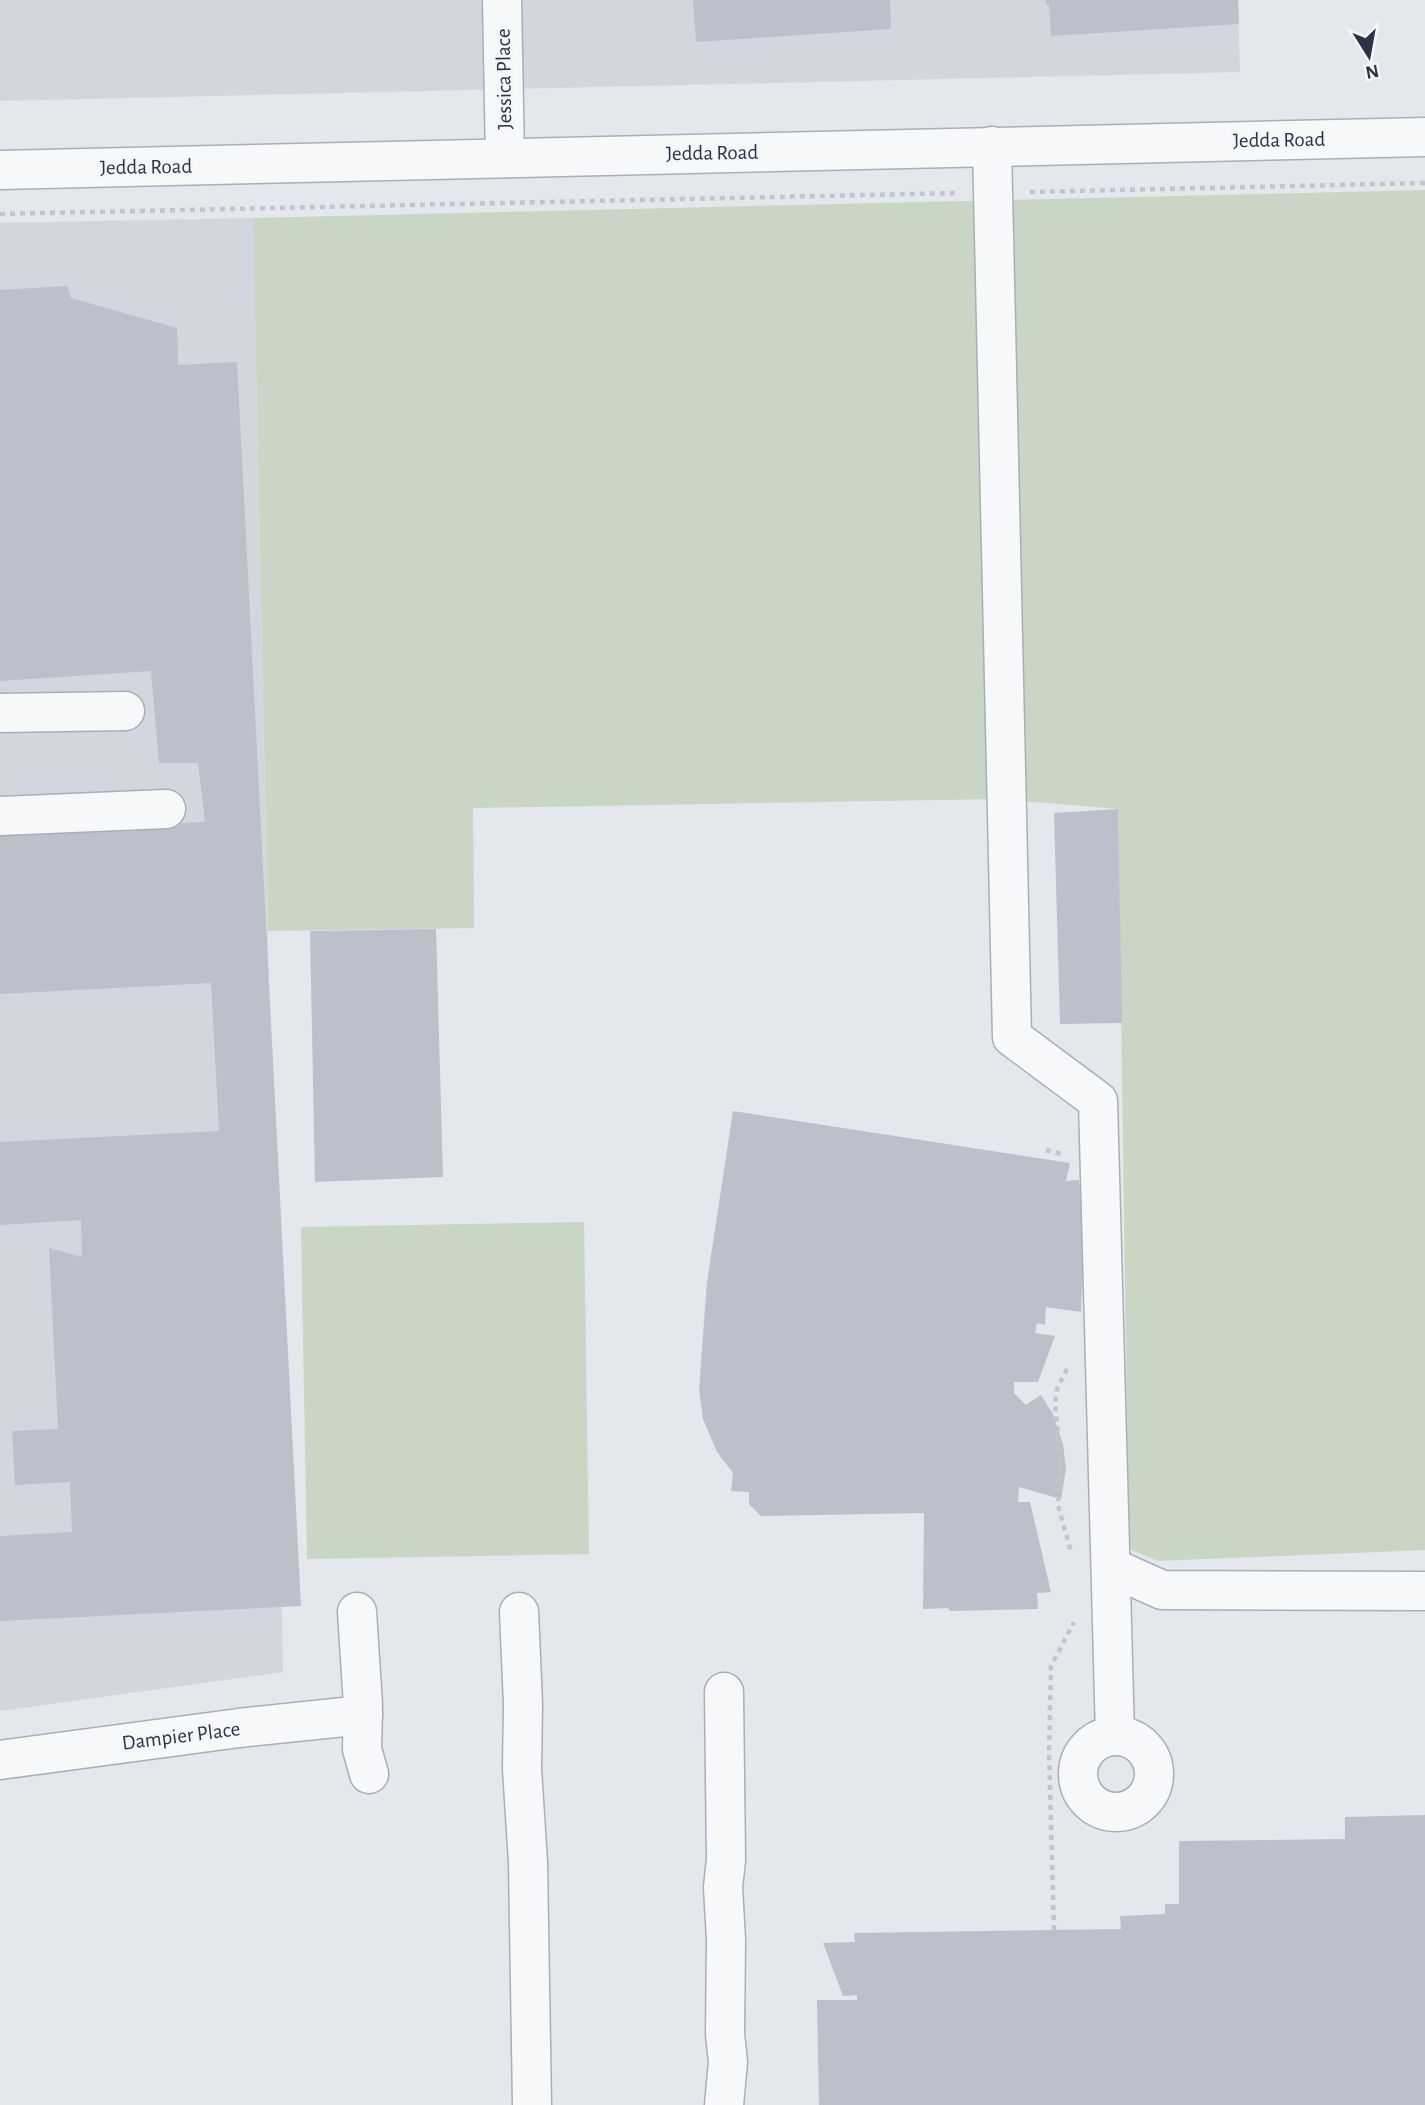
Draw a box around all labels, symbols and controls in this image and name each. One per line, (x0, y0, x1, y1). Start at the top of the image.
north arrow (1334, 21, 1404, 91)
street label: Jessica Place (493, 28, 515, 130)
text: N (1364, 61, 1380, 82)
street label: Jedda Road (1233, 129, 1326, 151)
street label: Jedda Road (666, 142, 759, 164)
street label: Jedda Road (100, 156, 193, 178)
street label: Dampier Place (121, 1718, 241, 1754)

